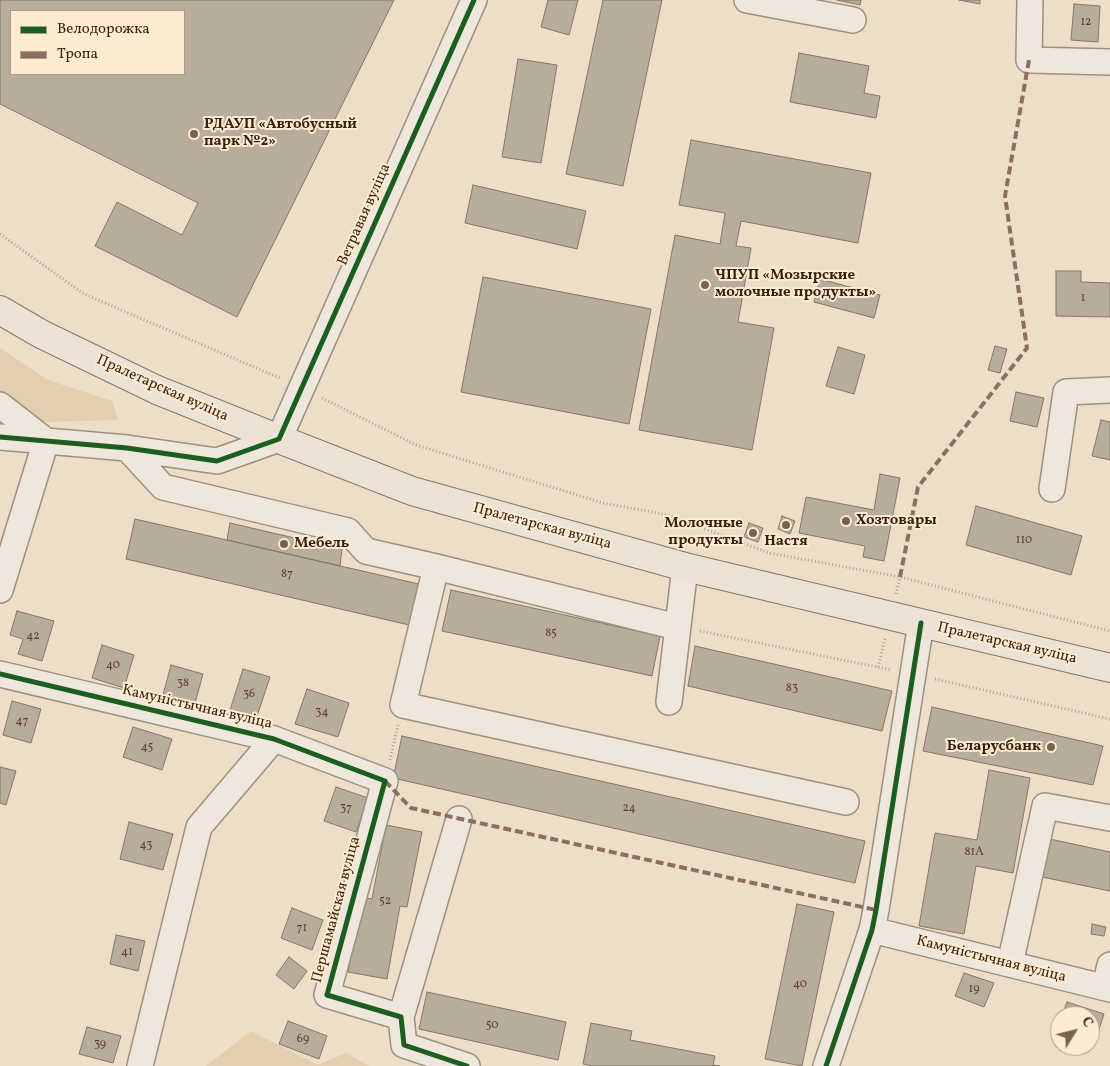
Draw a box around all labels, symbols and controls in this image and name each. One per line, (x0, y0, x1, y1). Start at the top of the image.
legend (10, 10, 185, 75)
house number: 12 (1080, 16, 1092, 30)
text: Велодорожка (57, 19, 150, 40)
text: Тропа (57, 44, 98, 65)
place label: РДАУП «Автобусный парк №2» (204, 116, 357, 151)
marker: РДАУП «Автобусный парк №2» (188, 128, 200, 140)
street label: Ветравая вуліца (334, 161, 396, 269)
place label: ЧПУП «Мозырские молочные продукты» (715, 267, 876, 302)
marker: ЧПУП «Мозырские молочные продукты» (699, 279, 711, 291)
house number: 1 (1081, 292, 1085, 306)
street label: Пралетарская вуліца (93, 352, 231, 426)
street label: Пралетарская вуліца (471, 500, 613, 554)
place label: Хозтовары (856, 512, 937, 530)
place label: Молочные продукты (664, 515, 743, 550)
marker: Хозтовары (840, 515, 852, 527)
marker: Настя (780, 519, 792, 531)
marker: Молочные продукты (747, 527, 759, 539)
place label: Настя (764, 533, 808, 551)
house number: 110 (1016, 534, 1032, 548)
place label: Мебель (294, 535, 349, 553)
marker: Мебель (278, 538, 290, 550)
house number: 87 (281, 568, 293, 582)
street label: Пралетарская вуліца (935, 619, 1079, 669)
house number: 85 (545, 627, 557, 641)
house number: 42 (26, 630, 40, 644)
house number: 40 (106, 659, 120, 673)
house number: 38 (177, 677, 189, 691)
street label: Камуністычная вуліца (120, 682, 274, 734)
house number: 83 (786, 682, 798, 696)
house number: 36 (243, 688, 255, 702)
house number: 34 (315, 706, 329, 720)
house number: 47 (16, 715, 28, 729)
place label: Беларусбанк (947, 738, 1041, 756)
house number: 45 (141, 741, 153, 755)
marker: Беларусбанк (1045, 741, 1057, 753)
house number: 37 (340, 802, 352, 816)
house number: 24 (622, 802, 636, 816)
street label: Першамайская вуліца (309, 835, 365, 985)
house number: 43 (140, 839, 152, 853)
house number: 81А (964, 846, 984, 860)
house number: 52 (379, 895, 391, 909)
house number: 71 (297, 922, 307, 936)
street label: Камуністычная вуліца (914, 933, 1068, 987)
house number: 41 (121, 946, 133, 960)
house number: 40 (793, 978, 807, 992)
house number: 19 (969, 983, 979, 997)
north arrow (1050, 1006, 1100, 1056)
text: С (1076, 1013, 1097, 1032)
house number: 50 (486, 1019, 498, 1033)
house number: 69 (297, 1033, 309, 1047)
house number: 39 (94, 1038, 106, 1052)

